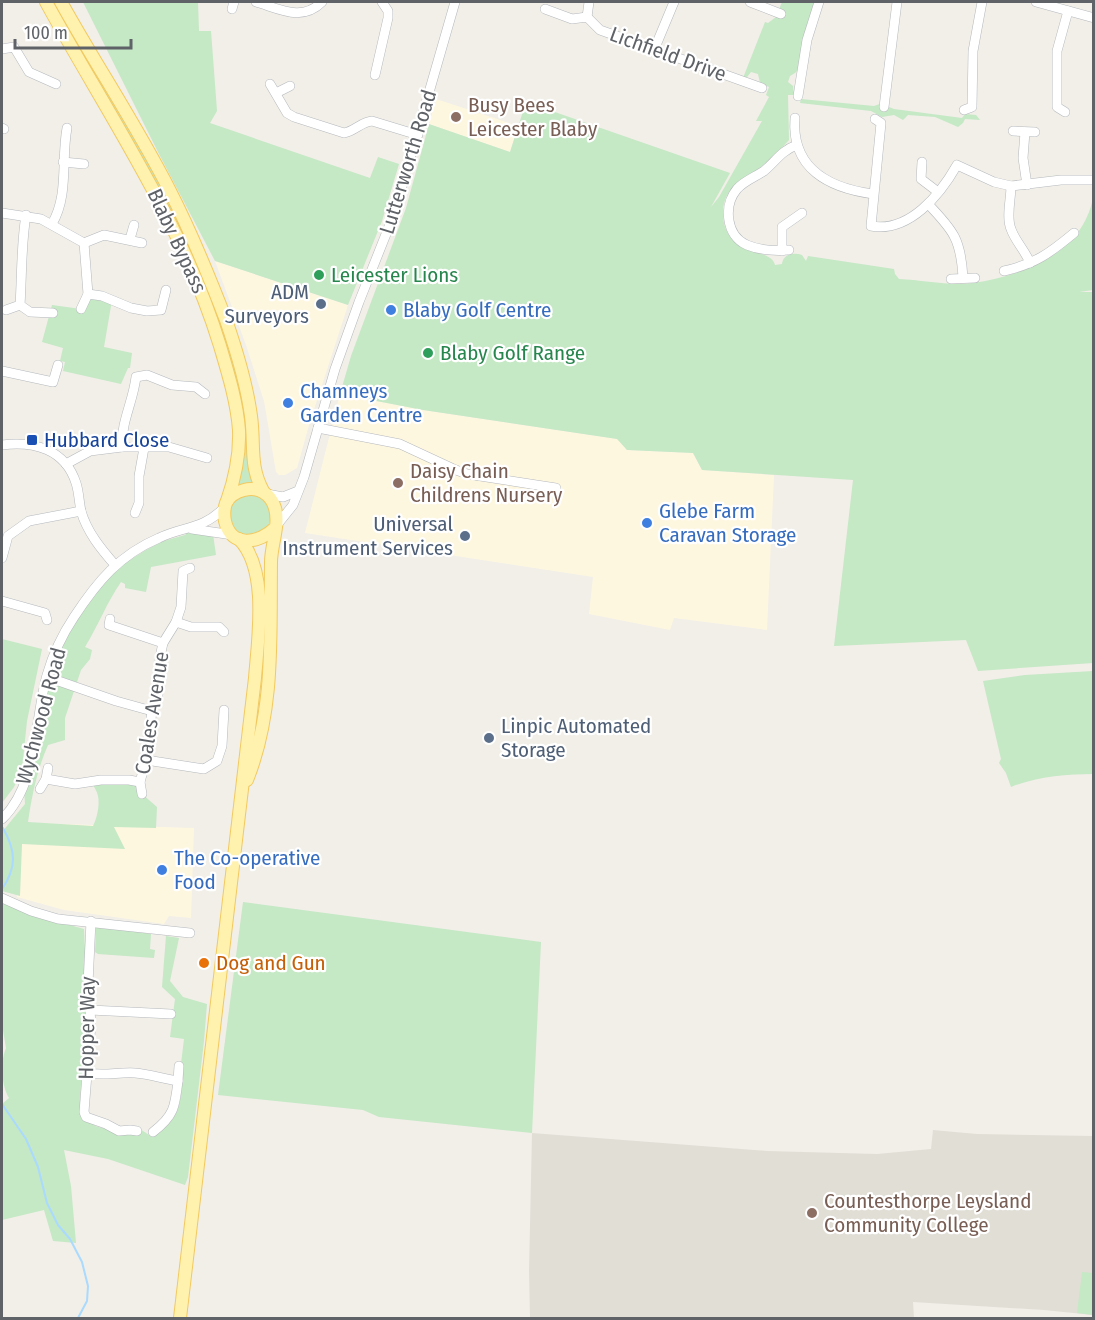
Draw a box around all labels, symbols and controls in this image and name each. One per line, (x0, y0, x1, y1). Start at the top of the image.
scale bar (15, 12, 130, 50)
street label: Lichfield Drive (606, 21, 730, 87)
text: 100 m (24, 22, 68, 44)
street label: Lutterworth Road (374, 87, 442, 237)
place label: Busy Bees Leicester Blaby (468, 92, 598, 142)
marker: Busy Bees Leicester Blaby (449, 110, 463, 124)
street label: Blaby Bypass (141, 185, 213, 297)
place label: Leicester Lions (331, 262, 458, 288)
marker: Leicester Lions (312, 268, 326, 282)
place label: ADM Surveyors (224, 279, 309, 329)
marker: ADM Surveyors (314, 297, 328, 311)
place label: Blaby Golf Centre (403, 297, 551, 323)
marker: Blaby Golf Centre (384, 303, 398, 317)
place label: Blaby Golf Range (440, 340, 585, 366)
marker: Blaby Golf Range (421, 346, 435, 360)
place label: Chamneys Garden Centre (300, 378, 422, 428)
marker: Chamneys Garden Centre (281, 396, 295, 410)
place label: Hubbard Close (44, 427, 169, 453)
marker: Hubbard Close (25, 433, 39, 447)
place label: Daisy Chain Childrens Nursery (410, 458, 563, 508)
marker: Daisy Chain Childrens Nursery (391, 476, 405, 490)
place label: Glebe Farm Caravan Storage (659, 498, 796, 548)
place label: Universal Instrument Services (282, 511, 453, 561)
marker: Glebe Farm Caravan Storage (640, 516, 654, 530)
marker: Universal Instrument Services (458, 529, 472, 543)
street label: Wychwood Road (10, 645, 72, 787)
street label: Coales Avenue (129, 650, 175, 776)
place label: Linpic Automated Storage (501, 713, 651, 763)
marker: Linpic Automated Storage (482, 731, 496, 745)
place label: The Co-operative Food (174, 845, 321, 895)
marker: The Co-operative Food (155, 863, 169, 877)
place label: Dog and Gun (216, 950, 326, 976)
marker: Dog and Gun (197, 956, 211, 970)
street label: Hopper Way (73, 976, 101, 1080)
place label: Countesthorpe Leysland Community College (824, 1188, 1031, 1238)
marker: Countesthorpe Leysland Community College (805, 1206, 819, 1220)

